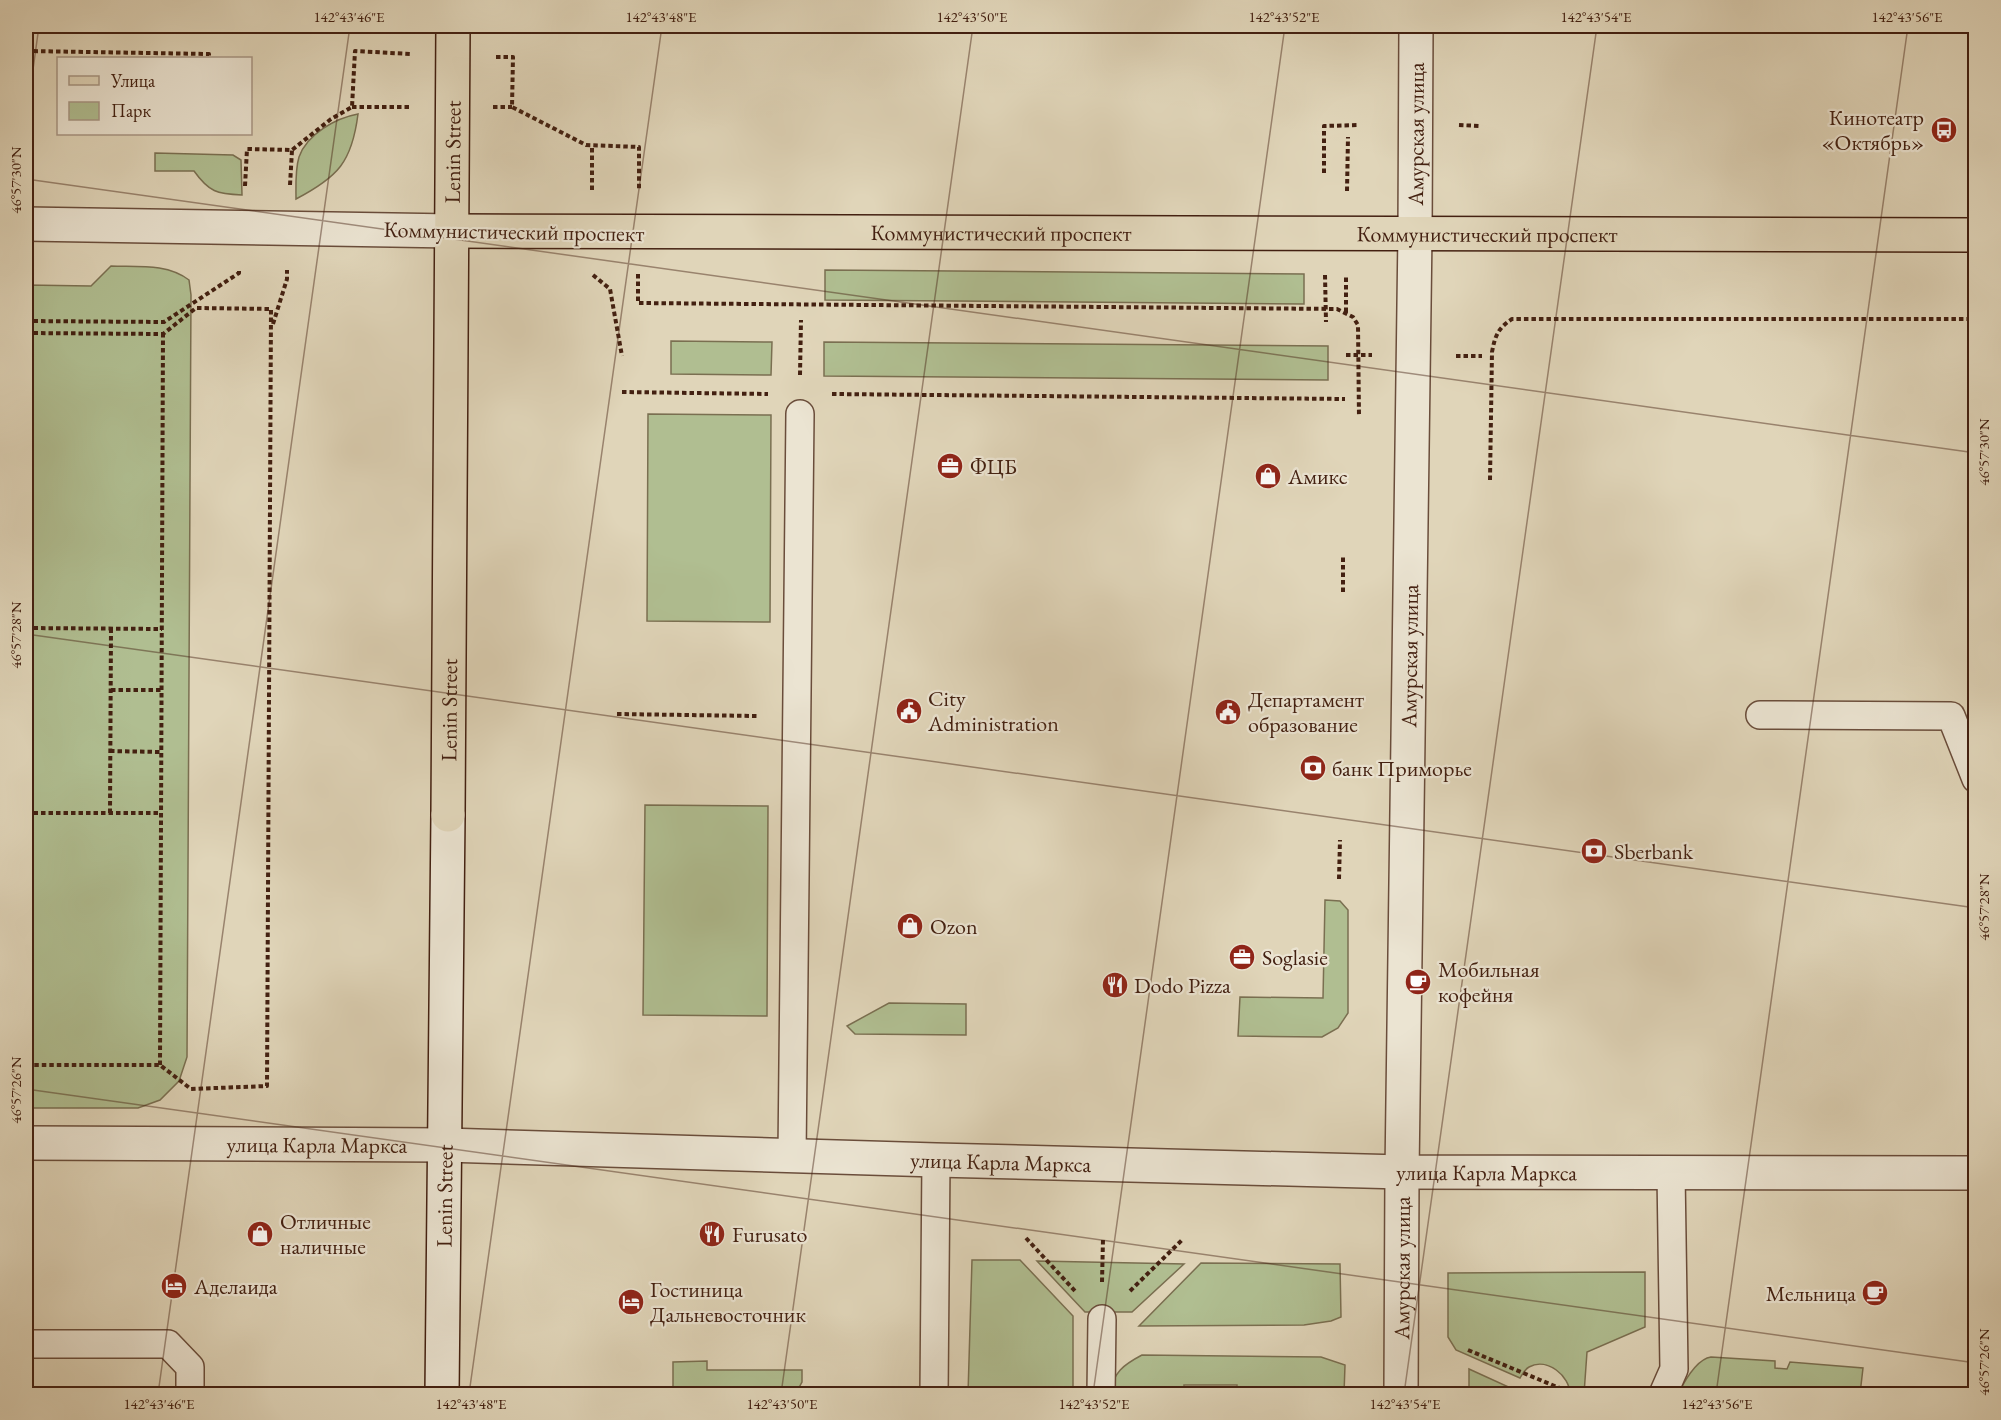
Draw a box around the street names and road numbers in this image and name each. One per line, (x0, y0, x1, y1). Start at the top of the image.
street label: Амурская улица (1401, 62, 1431, 207)
street label: Lenin Street (438, 100, 468, 204)
street label: Коммунистический проспект (383, 215, 645, 248)
street label: Коммунистический проспект (870, 218, 1132, 248)
street label: Коммунистический проспект (1356, 219, 1618, 249)
street label: Амурская улица (1394, 584, 1425, 729)
street label: Lenin Street (434, 658, 464, 762)
street label: улица Карла Маркса (226, 1130, 408, 1160)
street label: Lenin Street (430, 1144, 460, 1248)
street label: улица Карла Маркса (910, 1145, 1092, 1179)
street label: улица Карла Маркса (1396, 1158, 1577, 1187)
street label: Амурская улица (1387, 1196, 1417, 1341)

